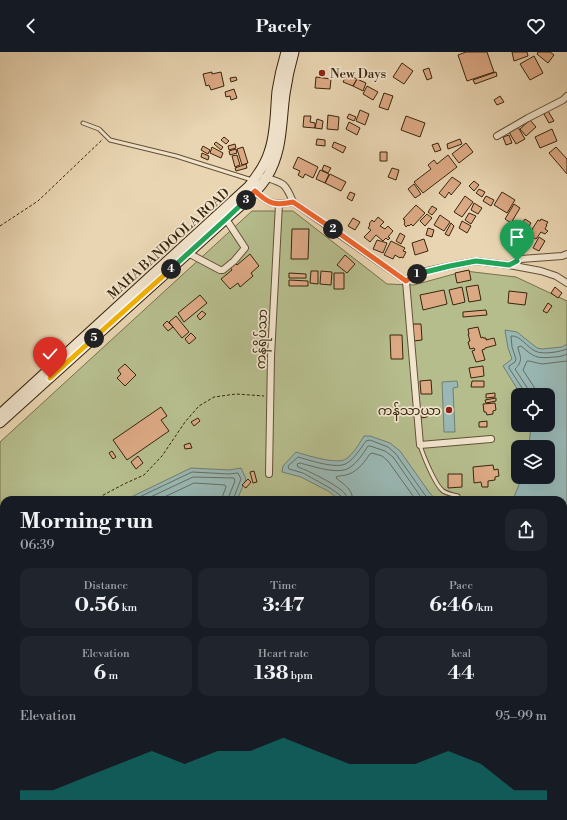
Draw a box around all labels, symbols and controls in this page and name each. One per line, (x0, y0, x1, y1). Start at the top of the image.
icon: back (20, 15, 42, 37)
text: Pacely (256, 15, 311, 38)
icon: heart (525, 15, 547, 37)
place label: New Days (330, 66, 387, 82)
marker: New Days (317, 68, 327, 78)
street label: MAHA BANDOOLA ROAD (105, 185, 233, 303)
pin: 3 (236, 190, 256, 210)
text: 3 (243, 193, 249, 207)
pin: 2 (323, 219, 343, 239)
pin (500, 220, 534, 261)
text: 2 (330, 222, 336, 236)
icon: arrive (506, 226, 528, 248)
pin: 4 (161, 259, 181, 279)
text: 4 (167, 262, 175, 276)
pin: 1 (407, 264, 427, 284)
text: 1 (414, 267, 420, 281)
street label: ကန်ရိပ်သာ (252, 308, 273, 370)
pin: 5 (84, 328, 104, 348)
text: 5 (91, 331, 97, 345)
pin (33, 337, 67, 378)
icon: check (39, 343, 61, 365)
map controls (511, 388, 555, 484)
button: locate (511, 388, 555, 432)
place label: ကန်သာယာ (378, 402, 441, 421)
marker: ကန်သာယာ (444, 405, 454, 415)
button: layers (511, 440, 555, 484)
text: Morning run (20, 508, 153, 535)
button: share (505, 509, 547, 551)
text: 06:39 (20, 537, 55, 553)
text: Distance (84, 579, 128, 593)
text: Time (270, 579, 297, 593)
text: Pace (449, 579, 473, 593)
text: 0.56 (74, 593, 120, 618)
text: 3:47 (263, 593, 304, 618)
text: 6:46 (429, 593, 473, 618)
text: km (120, 601, 137, 615)
text: /km (473, 601, 493, 615)
text: Elevation (82, 647, 130, 661)
text: Heart rate (258, 647, 309, 661)
text: kcal (451, 647, 471, 661)
text: 6 (94, 661, 106, 686)
text: 138 (254, 661, 288, 686)
text: 44 (448, 661, 475, 686)
text: m (106, 669, 118, 683)
text: bpm (288, 669, 313, 683)
text: Elevation (20, 708, 76, 724)
text: 95–99 m (495, 708, 547, 724)

